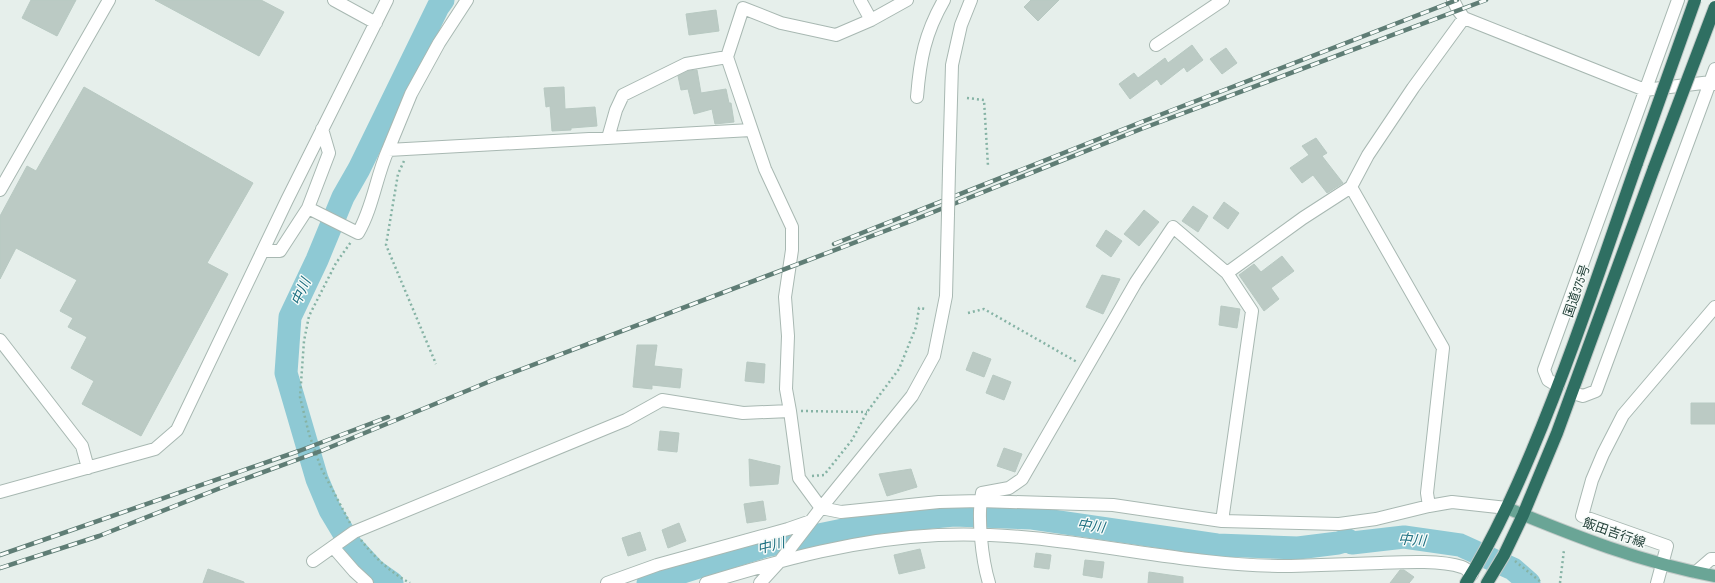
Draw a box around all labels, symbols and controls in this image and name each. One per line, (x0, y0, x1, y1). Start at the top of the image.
street label: 国道375号 (1561, 262, 1593, 320)
water label: 中川 (288, 274, 315, 308)
street label: 飯田吉行線 (1581, 515, 1647, 551)
water label: 中川 (1076, 516, 1108, 537)
water label: 中川 (1397, 531, 1429, 550)
water label: 中川 (755, 534, 789, 558)

